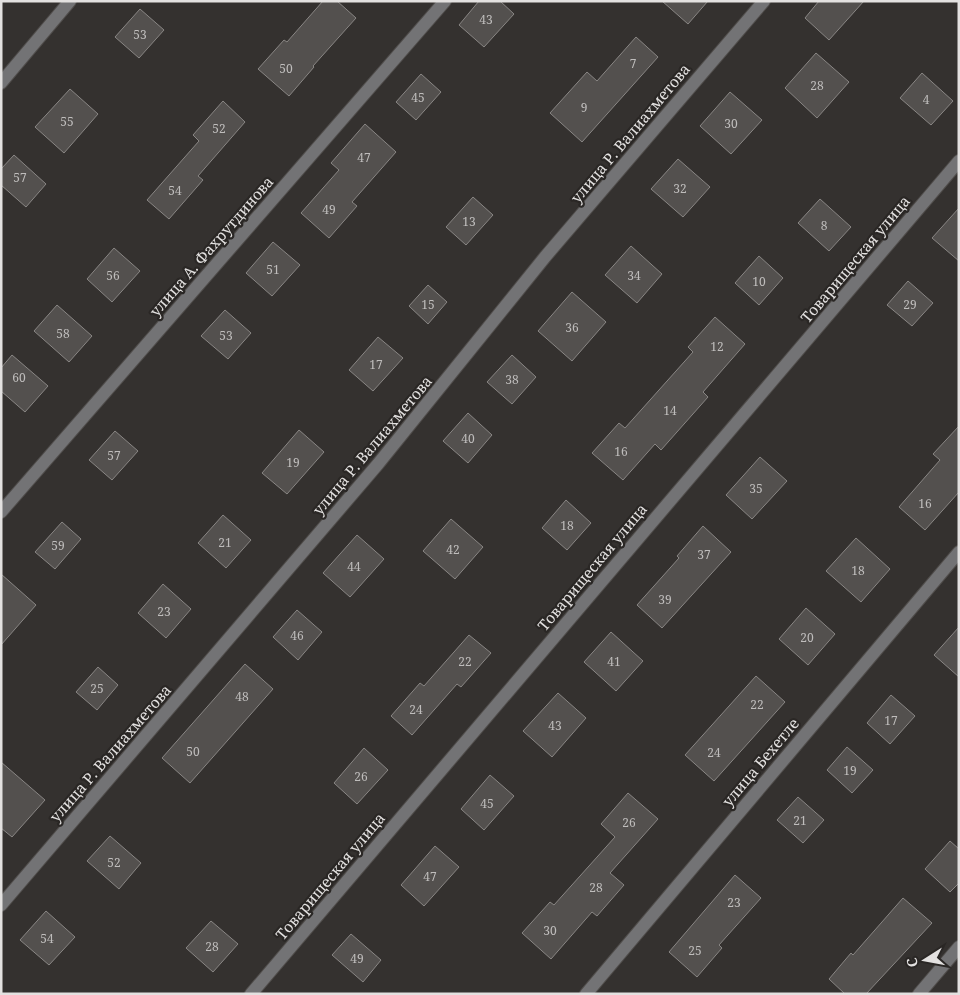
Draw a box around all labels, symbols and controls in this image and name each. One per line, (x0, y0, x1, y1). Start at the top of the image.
house number: 43 (479, 11, 493, 28)
house number: 53 (133, 26, 147, 43)
house number: 7 (630, 55, 637, 72)
street label: улица Р. Валиахметова (566, 59, 694, 207)
house number: 50 (279, 60, 293, 77)
house number: 28 (810, 77, 824, 94)
house number: 45 (411, 89, 425, 106)
house number: 4 (923, 91, 930, 108)
house number: 9 (581, 99, 587, 116)
house number: 55 (60, 113, 74, 130)
house number: 30 (724, 115, 738, 132)
house number: 52 (212, 120, 226, 137)
house number: 47 (357, 149, 371, 166)
house number: 57 (13, 169, 27, 186)
street label: улица А. Фахрутдинова (145, 172, 277, 320)
house number: 32 (673, 180, 687, 197)
house number: 54 (168, 182, 182, 199)
street label: Товарищеская улица (796, 191, 914, 327)
house number: 49 (322, 201, 336, 218)
house number: 13 (462, 213, 476, 230)
house number: 8 (821, 217, 828, 234)
house number: 51 (266, 261, 280, 278)
house number: 56 (106, 267, 120, 284)
house number: 34 (627, 267, 641, 284)
house number: 10 (752, 273, 766, 290)
house number: 15 (421, 296, 435, 313)
house number: 29 (903, 296, 917, 313)
house number: 36 (565, 319, 579, 336)
house number: 58 (56, 325, 70, 342)
house number: 53 (219, 327, 233, 344)
house number: 12 (710, 338, 724, 355)
house number: 17 (369, 356, 383, 373)
house number: 60 (12, 369, 26, 386)
street label: улица Р. Валиахметова (308, 371, 436, 519)
house number: 38 (505, 371, 519, 388)
house number: 14 (663, 402, 677, 419)
house number: 40 (461, 430, 475, 447)
house number: 16 (614, 443, 628, 460)
house number: 57 (107, 447, 121, 464)
house number: 19 (286, 454, 300, 471)
house number: 35 (749, 480, 763, 497)
house number: 16 (918, 495, 932, 512)
street label: Товарищеская улица (533, 499, 651, 635)
house number: 18 (560, 517, 574, 534)
house number: 21 (218, 534, 232, 551)
house number: 59 (51, 537, 65, 554)
house number: 42 (446, 541, 460, 558)
house number: 37 (697, 546, 711, 563)
house number: 44 (347, 558, 361, 575)
house number: 18 (851, 562, 865, 579)
house number: 39 (658, 591, 672, 608)
house number: 23 (157, 603, 171, 620)
house number: 46 (290, 627, 304, 644)
house number: 20 (800, 629, 814, 646)
house number: 22 (458, 653, 472, 670)
house number: 41 (607, 653, 621, 670)
street label: улица Р. Валиахметова (45, 680, 175, 826)
house number: 25 (90, 680, 104, 697)
house number: 48 (235, 688, 249, 705)
house number: 22 (750, 696, 764, 713)
house number: 24 (409, 701, 423, 718)
house number: 17 (884, 712, 898, 729)
street label: улица Бехетле (717, 714, 803, 810)
house number: 43 (548, 717, 562, 734)
house number: 50 (186, 743, 200, 760)
house number: 24 (707, 744, 721, 761)
house number: 19 (843, 762, 857, 779)
house number: 26 (354, 768, 368, 785)
house number: 45 (480, 795, 494, 812)
street label: Товарищеская улица (271, 808, 389, 944)
house number: 21 (793, 812, 807, 829)
house number: 26 (622, 814, 636, 831)
house number: 52 (107, 854, 121, 871)
house number: 47 (423, 868, 437, 885)
house number: 28 (589, 879, 603, 896)
house number: 23 (727, 894, 741, 911)
house number: 30 (543, 922, 557, 939)
house number: 54 (40, 930, 54, 947)
north arrow (900, 935, 950, 985)
house number: 28 (205, 938, 219, 955)
house number: 25 (688, 942, 702, 959)
house number: 49 (350, 950, 364, 967)
text: С (902, 956, 922, 969)

